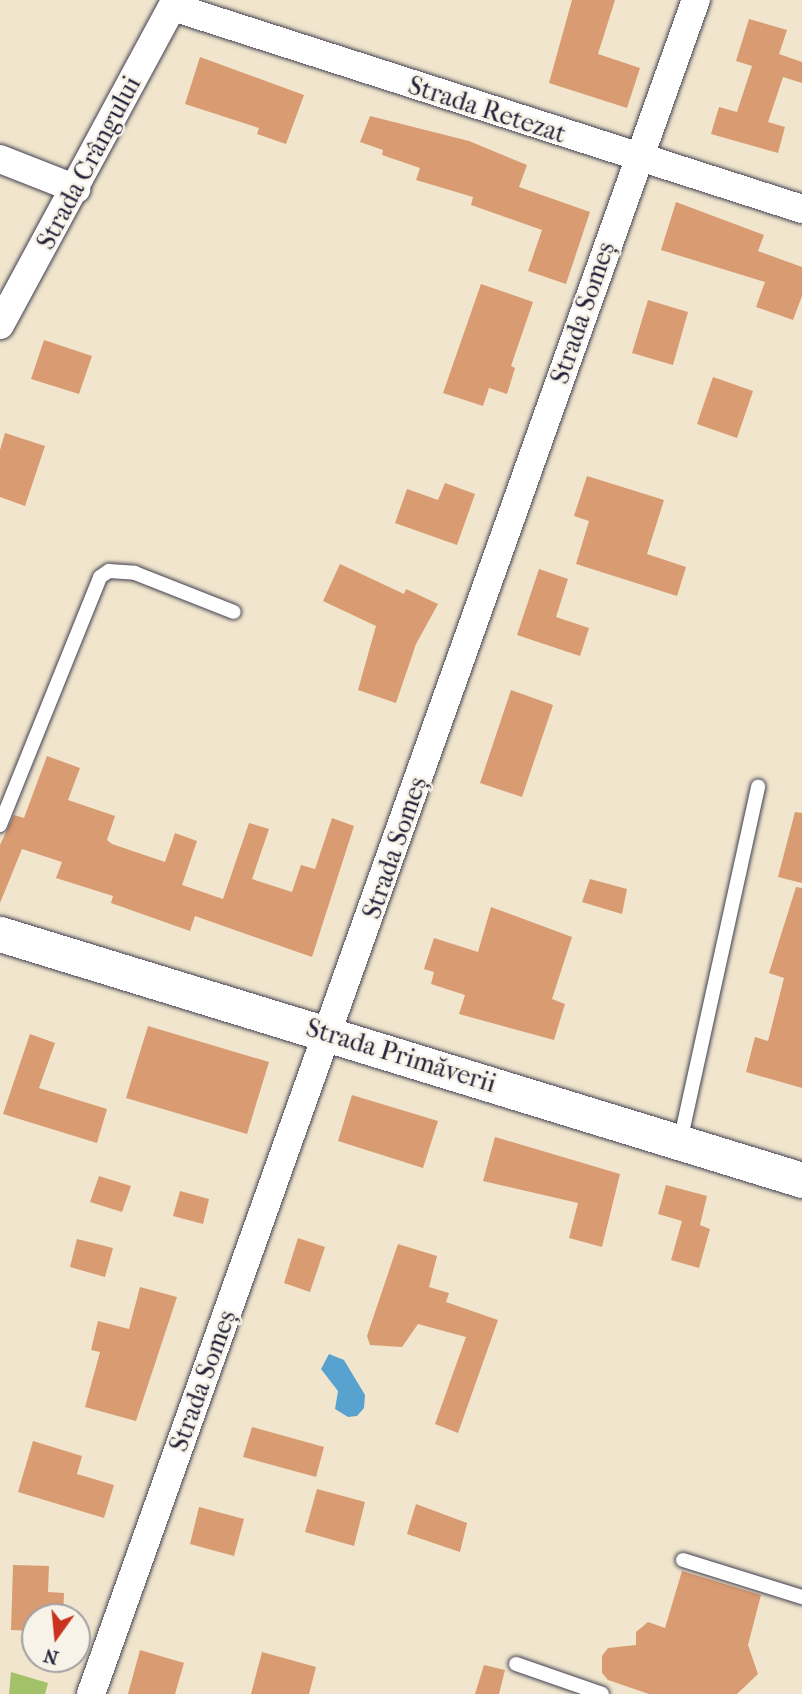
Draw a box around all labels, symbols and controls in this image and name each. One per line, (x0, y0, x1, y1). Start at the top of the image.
street label: Strada Retezat (404, 70, 570, 150)
street label: Strada Crângului (30, 71, 148, 255)
street label: Strada Someș (544, 238, 622, 388)
street label: Strada Someș (356, 773, 434, 923)
street label: Strada Primăverii (302, 1012, 500, 1100)
street label: Strada Someș (163, 1306, 243, 1456)
north arrow (21, 1603, 91, 1673)
text: N (41, 1644, 61, 1669)

